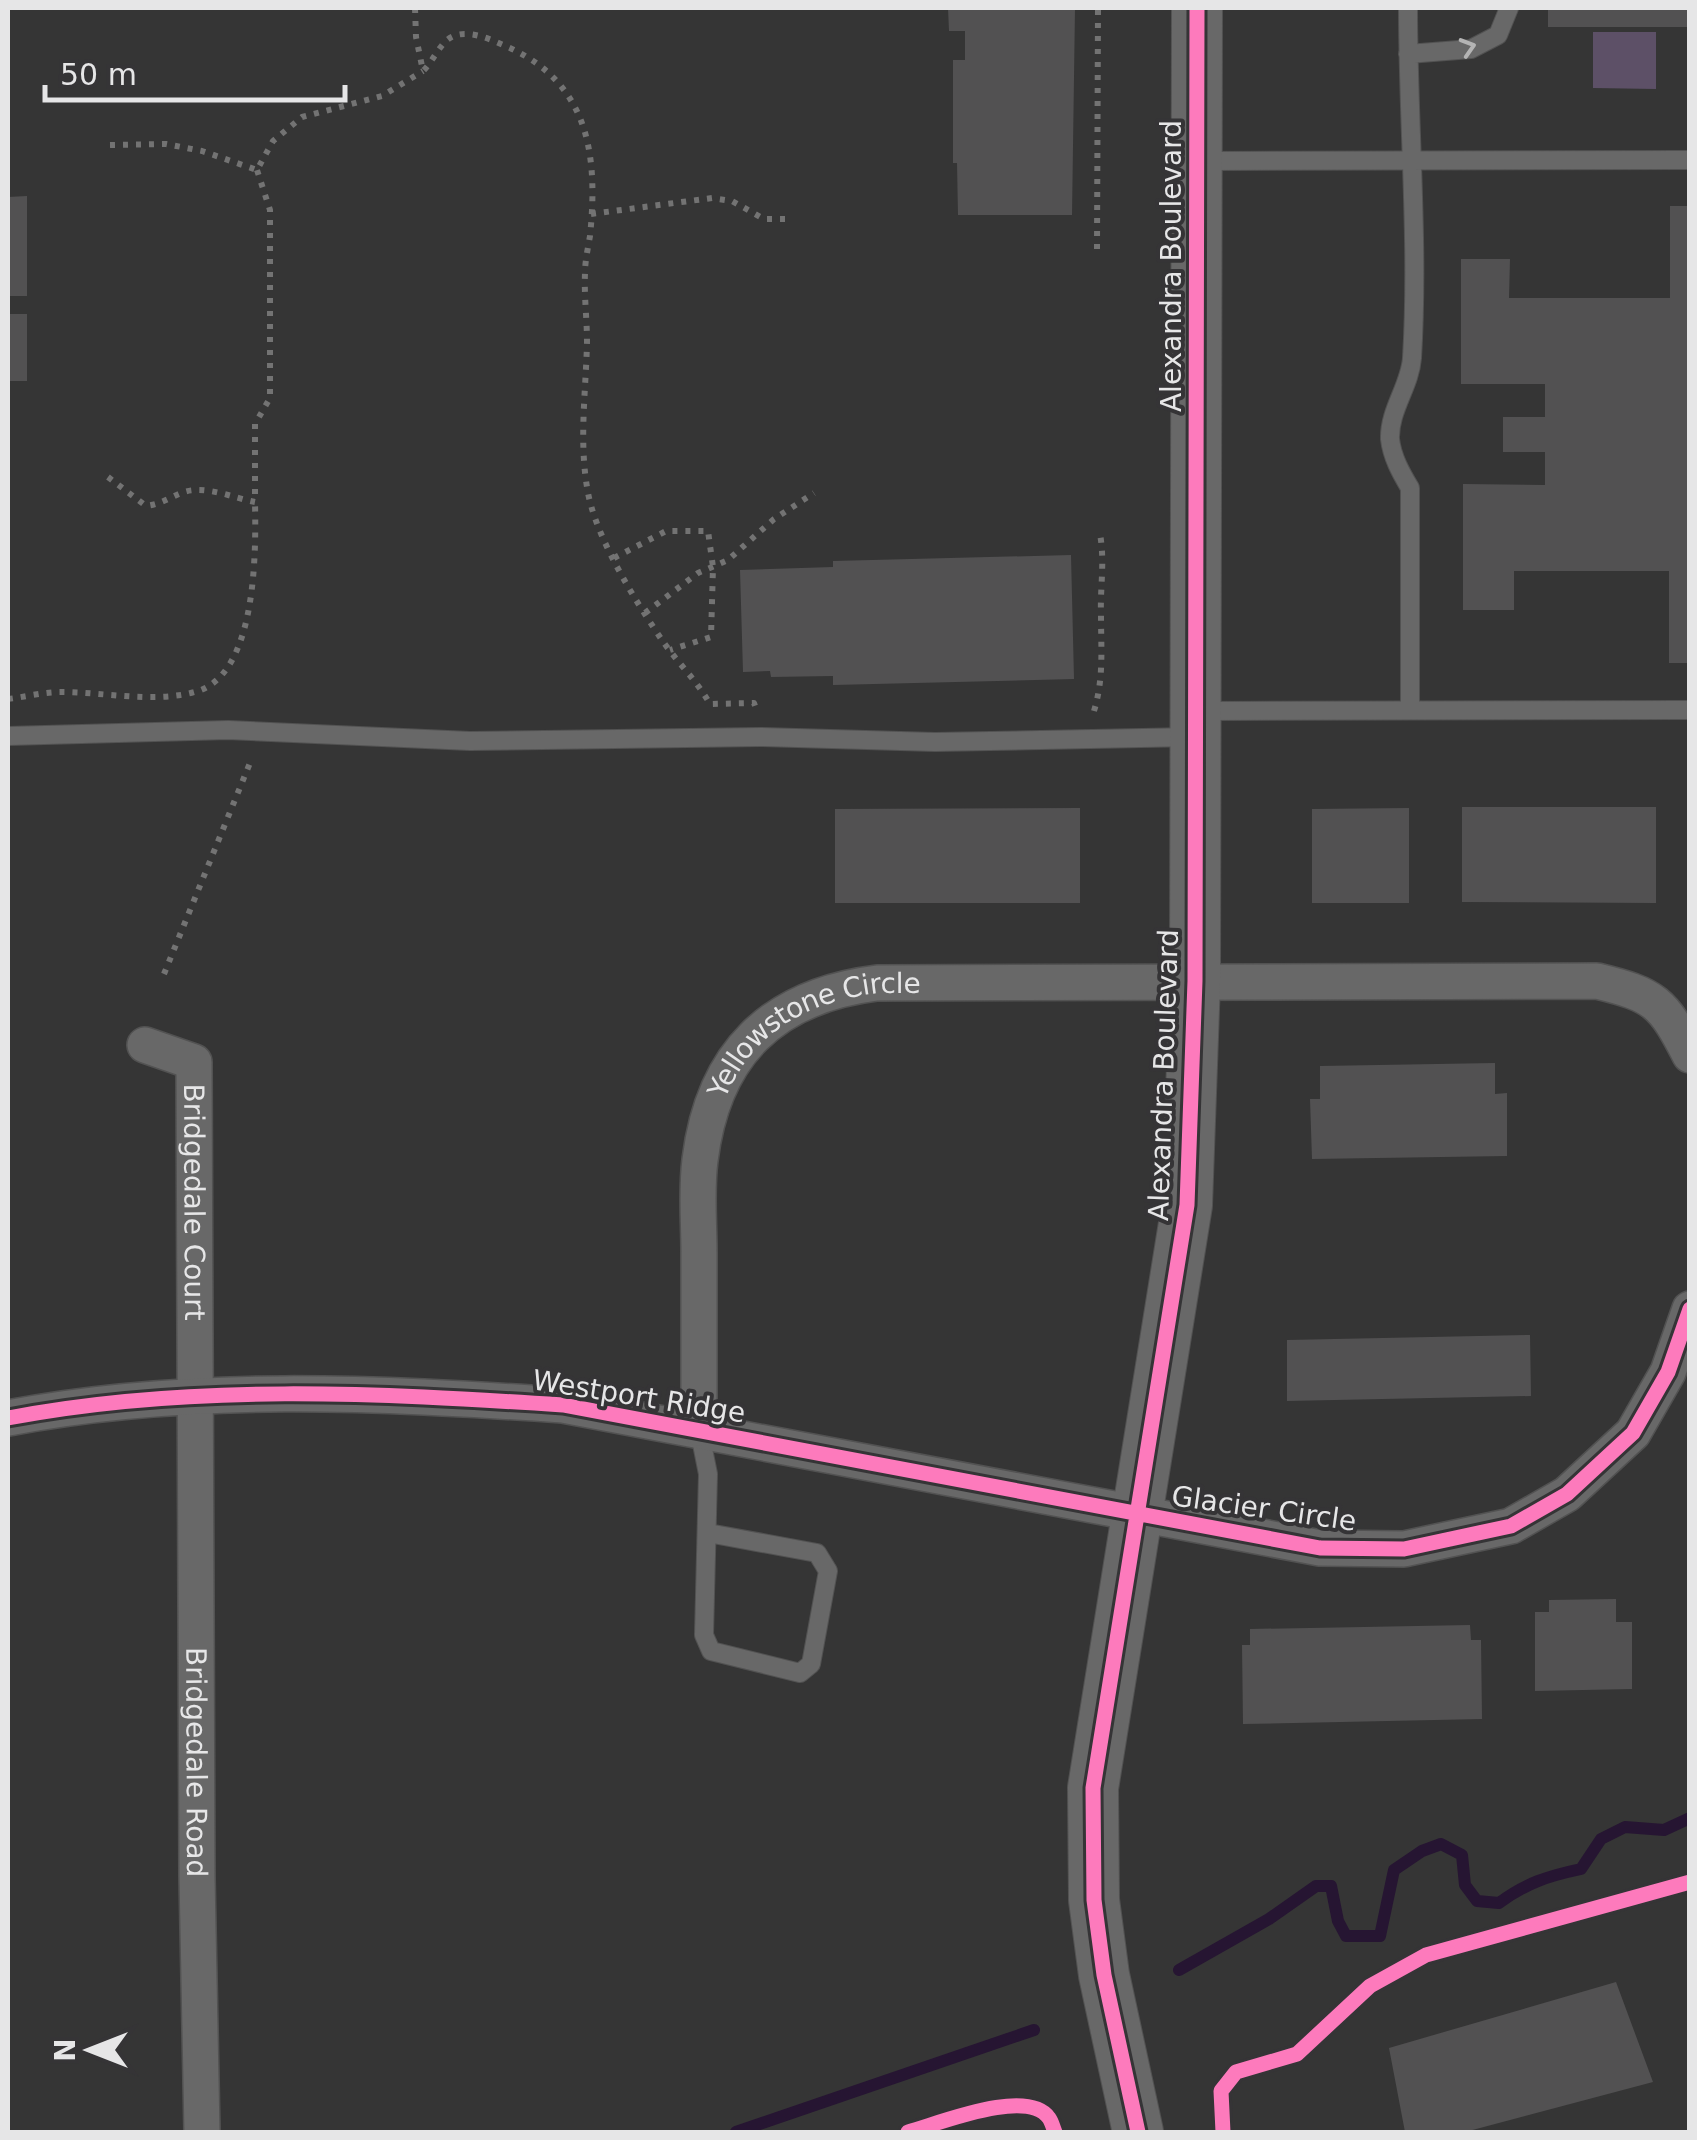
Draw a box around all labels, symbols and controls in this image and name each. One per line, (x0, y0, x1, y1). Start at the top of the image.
one-way arrow (1459, 38, 1476, 59)
scale bar (45, 40, 345, 102)
text: 50 m (60, 57, 137, 92)
street label: Alexandra Boulevard (1155, 120, 1188, 412)
street label: Alexandra Boulevard (1142, 928, 1185, 1222)
street label: Yellowstone Circle (701, 967, 921, 1104)
street label: Bridgedale Court (177, 1084, 211, 1321)
street label: Westport Ridge (530, 1363, 748, 1430)
street label: Glacier Circle (1170, 1479, 1358, 1538)
street label: Bridgedale Road (179, 1647, 213, 1877)
north arrow (40, 2000, 140, 2100)
text: N (49, 2038, 82, 2062)

